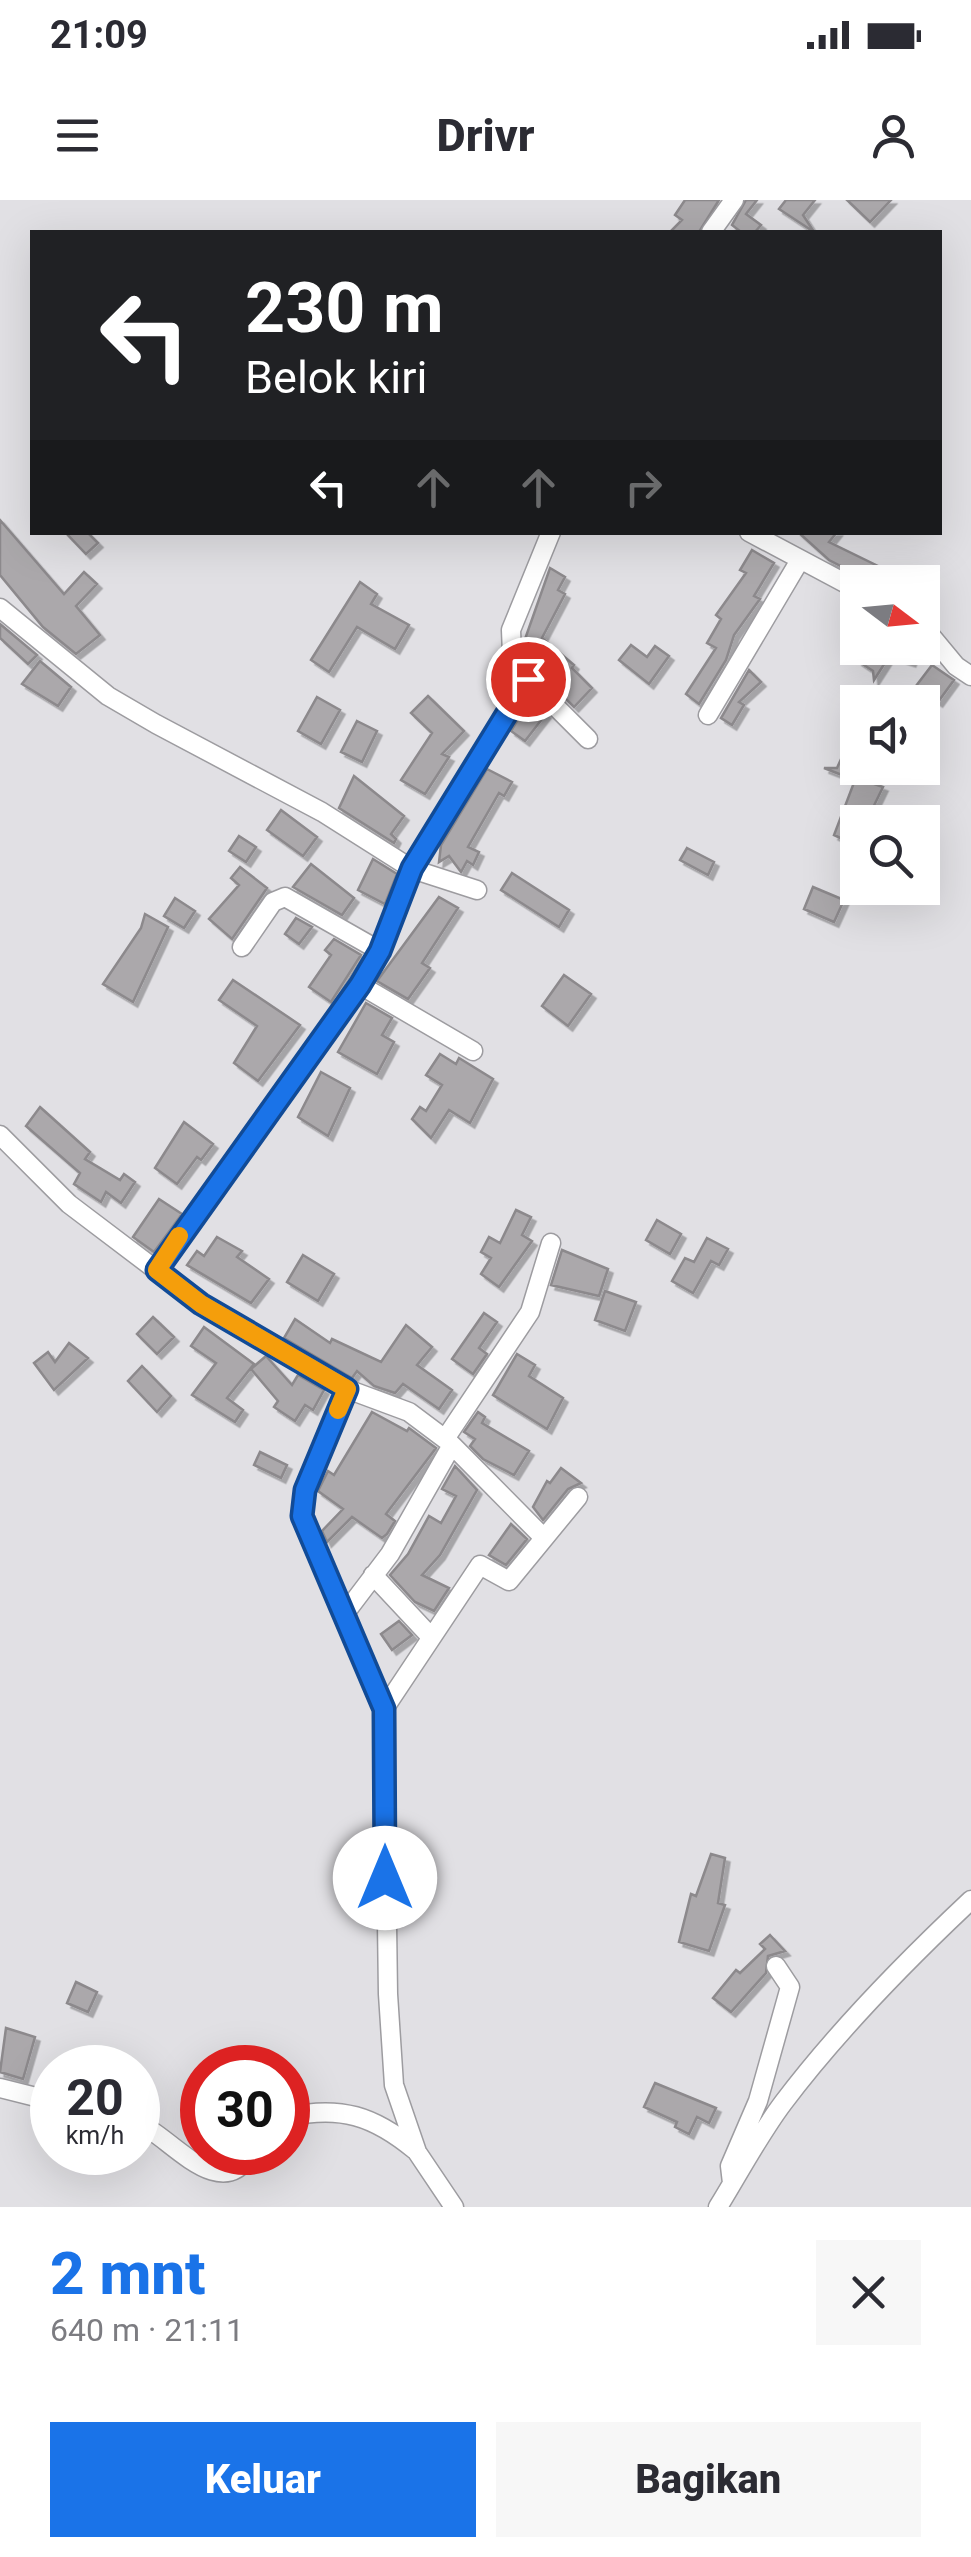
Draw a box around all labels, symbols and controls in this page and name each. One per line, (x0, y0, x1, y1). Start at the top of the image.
text: 21:09 (50, 13, 148, 57)
icon: menu (50, 108, 105, 163)
icon: person (866, 108, 921, 163)
text: Drivr (437, 109, 534, 162)
text: 230 m (245, 267, 444, 349)
icon: left (80, 270, 210, 400)
text: Belok kiri (245, 351, 427, 404)
icon: left (301, 460, 356, 515)
icon: ahead (406, 460, 461, 515)
icon: ahead (511, 460, 566, 515)
icon: right (616, 460, 671, 515)
north arrow (840, 565, 940, 665)
map controls (840, 565, 940, 905)
pin (486, 637, 571, 722)
icon: arrive (501, 652, 556, 707)
button: sound (840, 685, 940, 785)
button: search (840, 805, 940, 905)
position arrow (333, 1826, 437, 1930)
speed limit sign: 30 (180, 2045, 310, 2175)
text: 20 (66, 2069, 124, 2127)
text: km/h (66, 2121, 124, 2150)
text: 2 mnt (50, 2238, 206, 2309)
button: close (816, 2240, 921, 2345)
text: 640 m · 21:11 (50, 2311, 244, 2349)
button: Keluar (50, 2422, 476, 2537)
button: Bagikan (496, 2422, 921, 2537)

